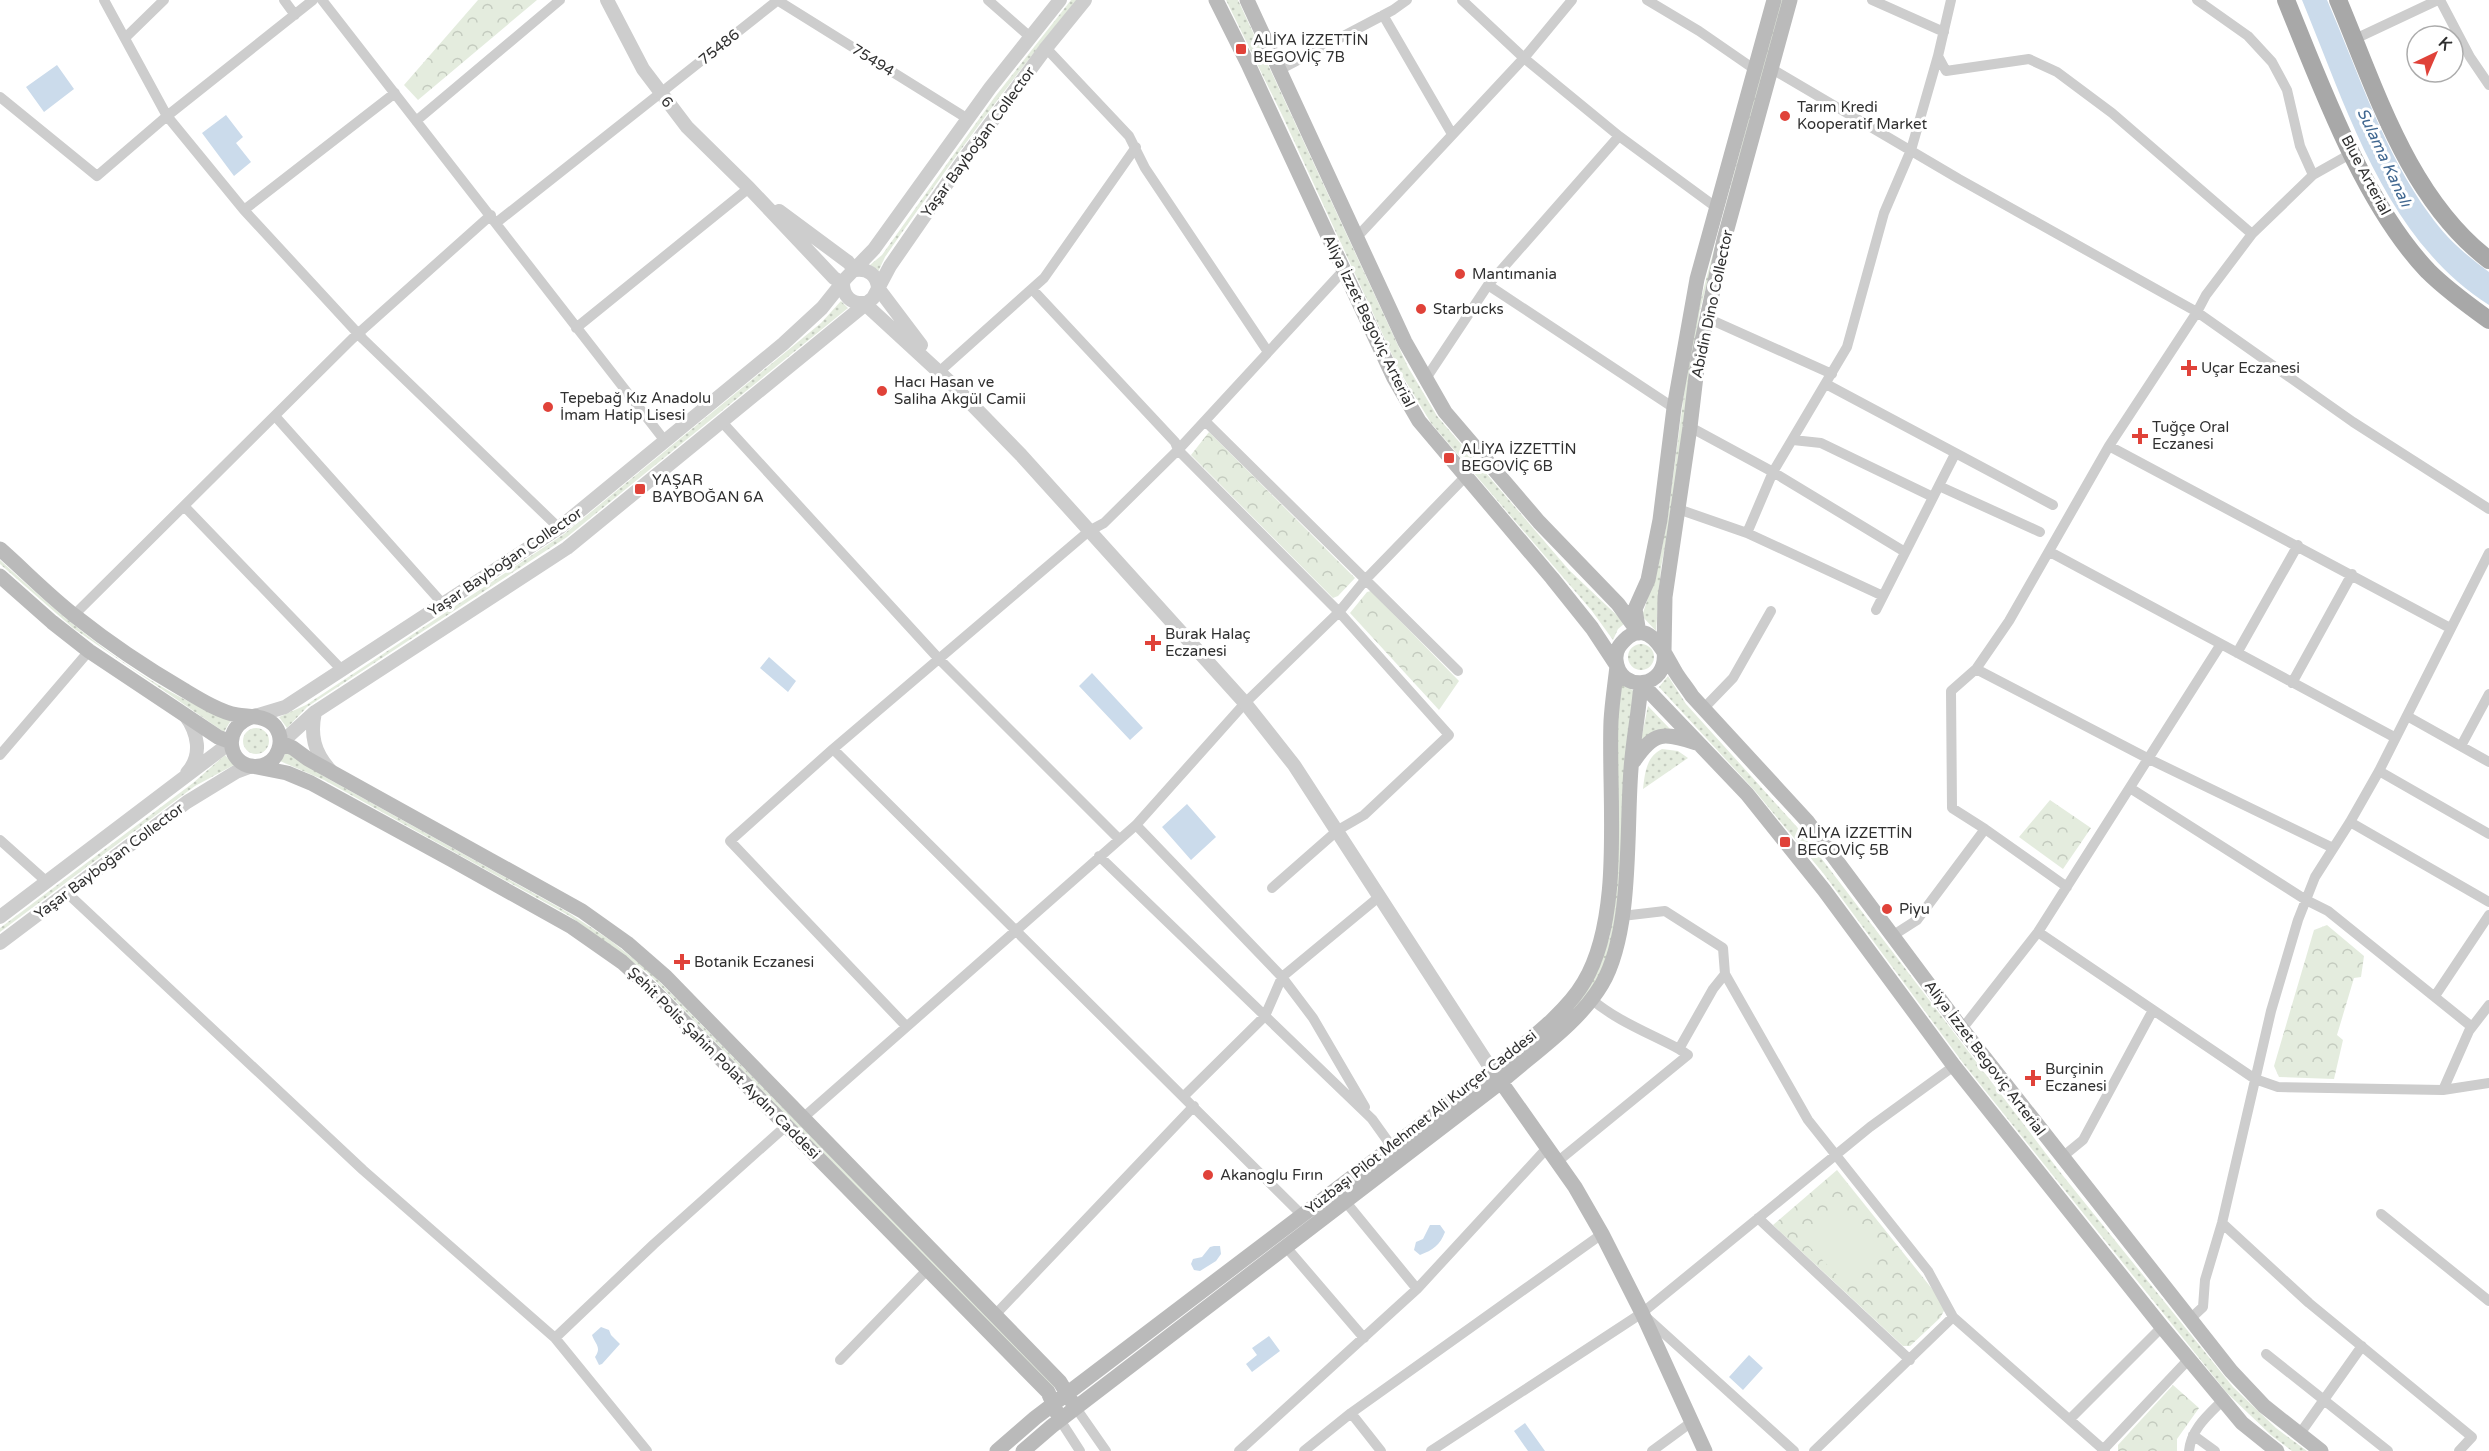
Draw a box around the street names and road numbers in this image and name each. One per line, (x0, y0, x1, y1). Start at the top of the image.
street label: 75486 (695, 25, 743, 69)
street label: 75494 (848, 40, 898, 80)
street label: Yaşar Bayboğan Collector (917, 63, 1039, 221)
street label: 6 (657, 93, 677, 111)
street label: Blue Arterial (2337, 132, 2395, 218)
street label: Abidin Dino Collector (1687, 228, 1737, 380)
street label: Aliya İzzet Begoviç Arterial (1319, 232, 1419, 410)
street label: Yaşar Bayboğan Collector (424, 503, 586, 620)
street label: Yaşar Bayboğan Collector (31, 799, 187, 923)
street label: Şehit Polis Şahin Polat Aydın Caddesi (624, 963, 824, 1163)
street label: Aliya İzzet Begoviç Arterial (1921, 977, 2049, 1139)
street label: Yüzbaşı Pilot Mehmet Ali Kurçer Caddesi (1302, 1026, 1540, 1218)

